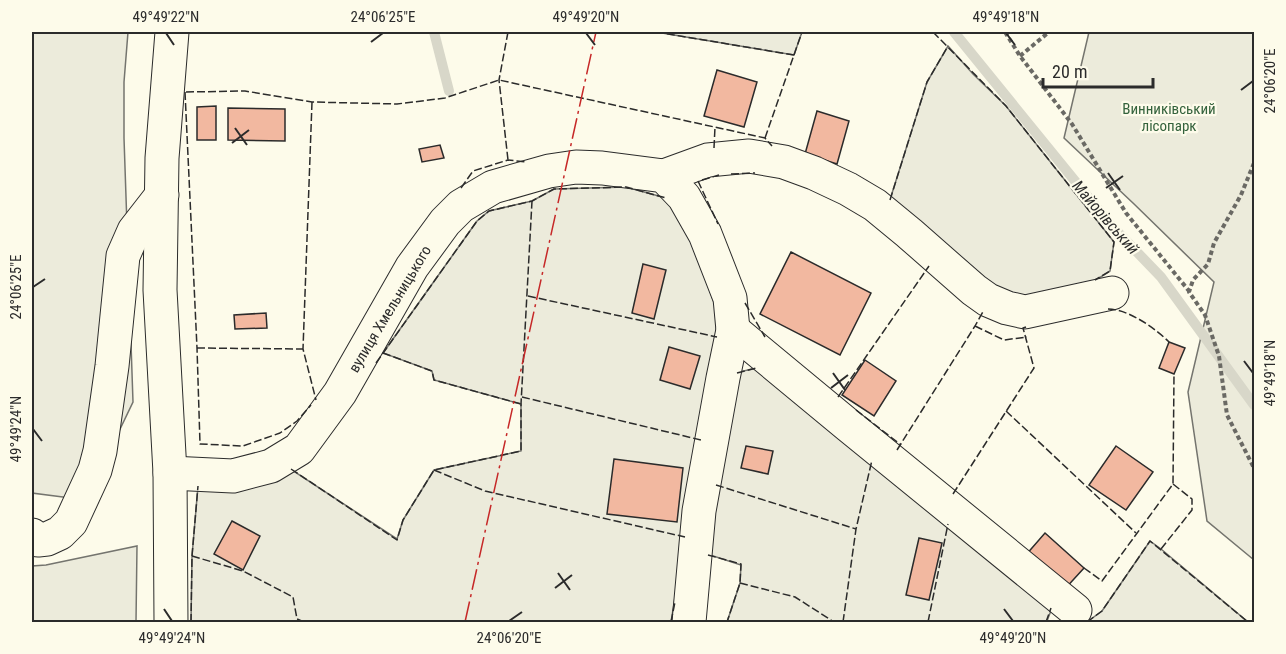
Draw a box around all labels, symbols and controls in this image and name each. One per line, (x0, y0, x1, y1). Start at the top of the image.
text: 49°49'22"N (133, 8, 199, 26)
text: 24°06'25"E (351, 8, 415, 26)
text: 49°49'20"N (553, 8, 619, 26)
text: 49°49'18"N (973, 8, 1039, 26)
text: 24°06'20"E (1261, 49, 1279, 113)
scale bar (1043, 51, 1152, 89)
text: 20 m (1052, 61, 1087, 82)
park label: Винниківський лісопарк (1122, 100, 1216, 135)
water label: Майорівський (1068, 176, 1143, 258)
street label: вулиця Хмельницького (345, 242, 435, 376)
text: 24°06'25"E (7, 255, 25, 319)
text: 49°49'18"N (1261, 340, 1279, 406)
text: 49°49'24"N (7, 396, 25, 462)
text: 49°49'24"N (139, 629, 205, 647)
text: 24°06'20"E (477, 629, 541, 647)
text: 49°49'20"N (980, 629, 1046, 647)

